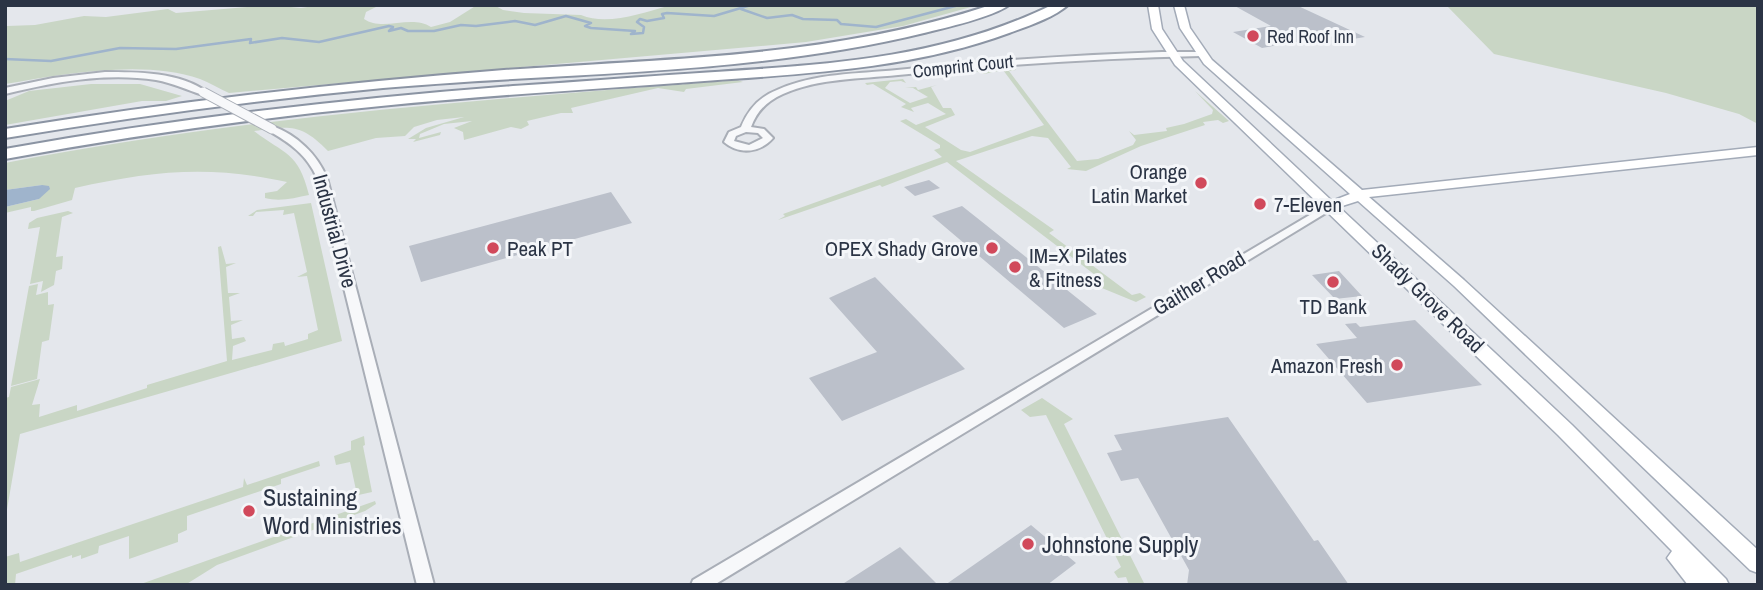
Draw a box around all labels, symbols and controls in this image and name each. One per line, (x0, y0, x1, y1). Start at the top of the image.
place label: Red Roof Inn (1267, 24, 1354, 49)
marker: Red Roof Inn (1245, 28, 1261, 44)
street label: Comprint Court (912, 48, 1014, 84)
place label: Orange Latin Market (1091, 157, 1187, 210)
street label: Industrial Drive (306, 171, 364, 291)
marker: Orange Latin Market (1193, 175, 1209, 191)
place label: 7-Eleven (1274, 190, 1342, 219)
marker: 7-Eleven (1252, 196, 1268, 212)
place label: Peak PT (507, 234, 574, 263)
place label: OPEX Shady Grove (825, 234, 978, 263)
street label: Shady Grove Road (1365, 237, 1491, 359)
marker: Peak PT (485, 240, 501, 256)
marker: OPEX Shady Grove (984, 240, 1000, 256)
place label: IM=X Pilates & Fitness (1029, 241, 1127, 294)
street label: Gaither Road (1147, 244, 1251, 322)
marker: IM=X Pilates & Fitness (1007, 259, 1023, 275)
marker: TD Bank (1325, 274, 1341, 290)
place label: TD Bank (1300, 292, 1367, 321)
place label: Amazon Fresh (1270, 351, 1383, 380)
marker: Amazon Fresh (1389, 357, 1405, 373)
place label: Sustaining Word Ministries (263, 481, 402, 541)
marker: Sustaining Word Ministries (241, 503, 257, 519)
place label: Johnstone Supply (1042, 528, 1199, 560)
marker: Johnstone Supply (1020, 536, 1036, 552)

